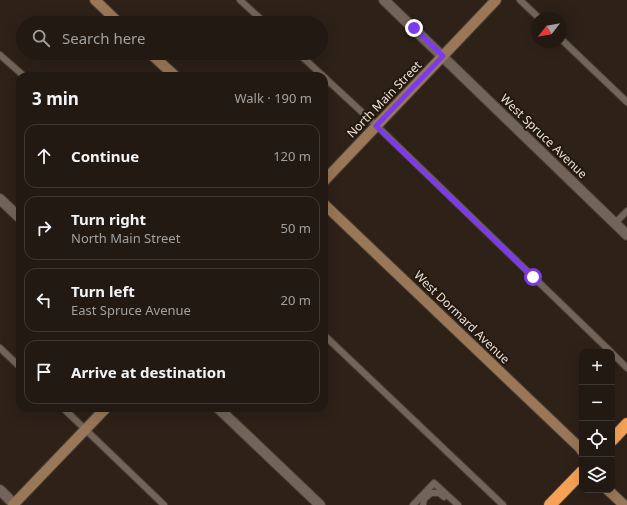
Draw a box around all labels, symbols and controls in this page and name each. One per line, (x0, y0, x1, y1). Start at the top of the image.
north arrow (531, 12, 567, 48)
search box (16, 16, 328, 60)
route end (405, 19, 423, 37)
icon: search (30, 27, 52, 49)
text: Search here (62, 28, 145, 48)
street label: North Main Street (343, 56, 426, 141)
text: 3 min (32, 87, 79, 110)
text: Walk · 190 m (234, 89, 312, 107)
street label: West Spruce Avenue (497, 90, 591, 182)
icon: ahead (33, 145, 55, 167)
text: Continue (71, 146, 139, 166)
text: 120 m (273, 147, 311, 165)
text: Turn right (71, 209, 146, 229)
icon: right (33, 217, 55, 239)
text: 50 m (281, 219, 311, 237)
text: North Main Street (71, 229, 180, 247)
street label: West Dormard Avenue (410, 267, 514, 367)
route start (524, 268, 542, 286)
text: Turn left (71, 281, 135, 301)
icon: left (33, 289, 55, 311)
text: 20 m (281, 291, 311, 309)
text: East Spruce Avenue (71, 301, 191, 319)
map controls (579, 349, 615, 493)
button: + (579, 349, 615, 385)
icon: arrive (33, 361, 55, 383)
text: Arrive at destination (71, 362, 226, 382)
button: − (579, 385, 615, 421)
button: locate (579, 421, 615, 457)
button: layers (579, 457, 615, 493)

